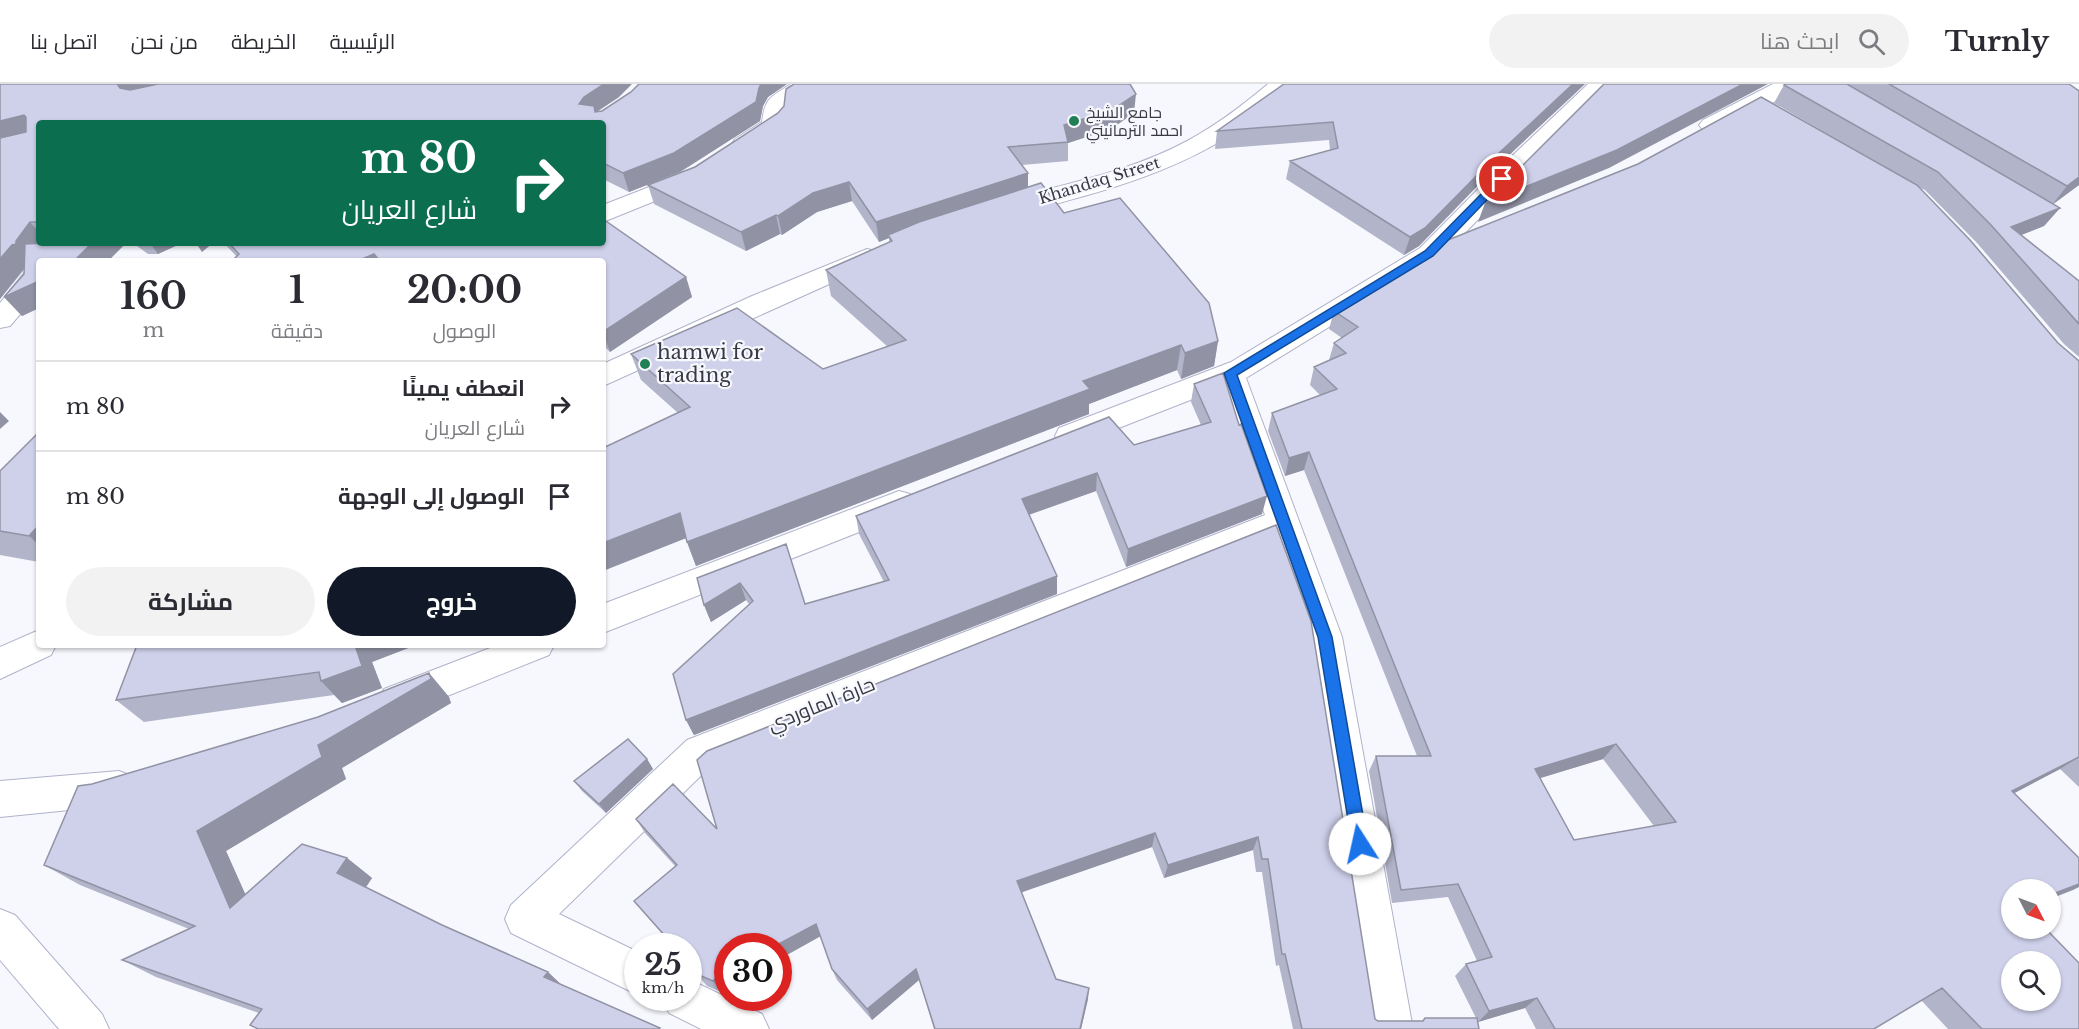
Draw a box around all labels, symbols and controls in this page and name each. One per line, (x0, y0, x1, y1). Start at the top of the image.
search box (1489, 14, 1909, 68)
text: Turnly (1945, 24, 2049, 59)
icon: search (1855, 25, 1888, 58)
text: ابحث هنا (1760, 28, 1840, 55)
text: اتصل بنا (30, 29, 98, 55)
text: من نحن (131, 29, 198, 55)
text: الخريطة (231, 29, 297, 55)
text: الرئيسية (330, 29, 395, 55)
place label: جامع الشيخ احمد الترمانيني (1086, 102, 1183, 144)
marker: جامع الشيخ احمد الترمانيني (1067, 114, 1081, 128)
text: 80 m (361, 132, 477, 184)
icon: right (498, 144, 576, 222)
street label: Khandaq Street (1036, 152, 1162, 208)
pin (1476, 153, 1527, 204)
icon: arrive (1485, 162, 1518, 195)
text: شارع العريان (342, 193, 477, 226)
text: 1 (289, 268, 305, 313)
text: 20:00 (407, 268, 522, 313)
text: 160 (120, 274, 187, 319)
text: m (143, 318, 164, 342)
text: دقيقة (271, 319, 323, 343)
text: الوصول (433, 319, 496, 343)
place label: hamwi for trading (657, 340, 764, 387)
marker: hamwi for trading (638, 357, 652, 371)
text: انعطف يمينًا (402, 375, 525, 402)
icon: right (543, 390, 576, 423)
text: 80 m (66, 393, 125, 420)
text: شارع العريان (425, 416, 525, 440)
icon: arrive (543, 480, 576, 513)
text: 80 m (66, 483, 125, 510)
text: الوصول إلى الوجهة (338, 483, 525, 510)
button: مشاركة (66, 567, 315, 636)
button: خروج (327, 567, 576, 636)
street label: حارة الماوردي (764, 672, 880, 740)
position arrow (1328, 812, 1392, 876)
north arrow (2001, 879, 2061, 939)
map controls (2001, 879, 2061, 1011)
speed limit sign: 30 (714, 933, 792, 1011)
text: 25 (644, 946, 682, 983)
button: search (2001, 951, 2061, 1011)
text: km/h (642, 978, 684, 997)

